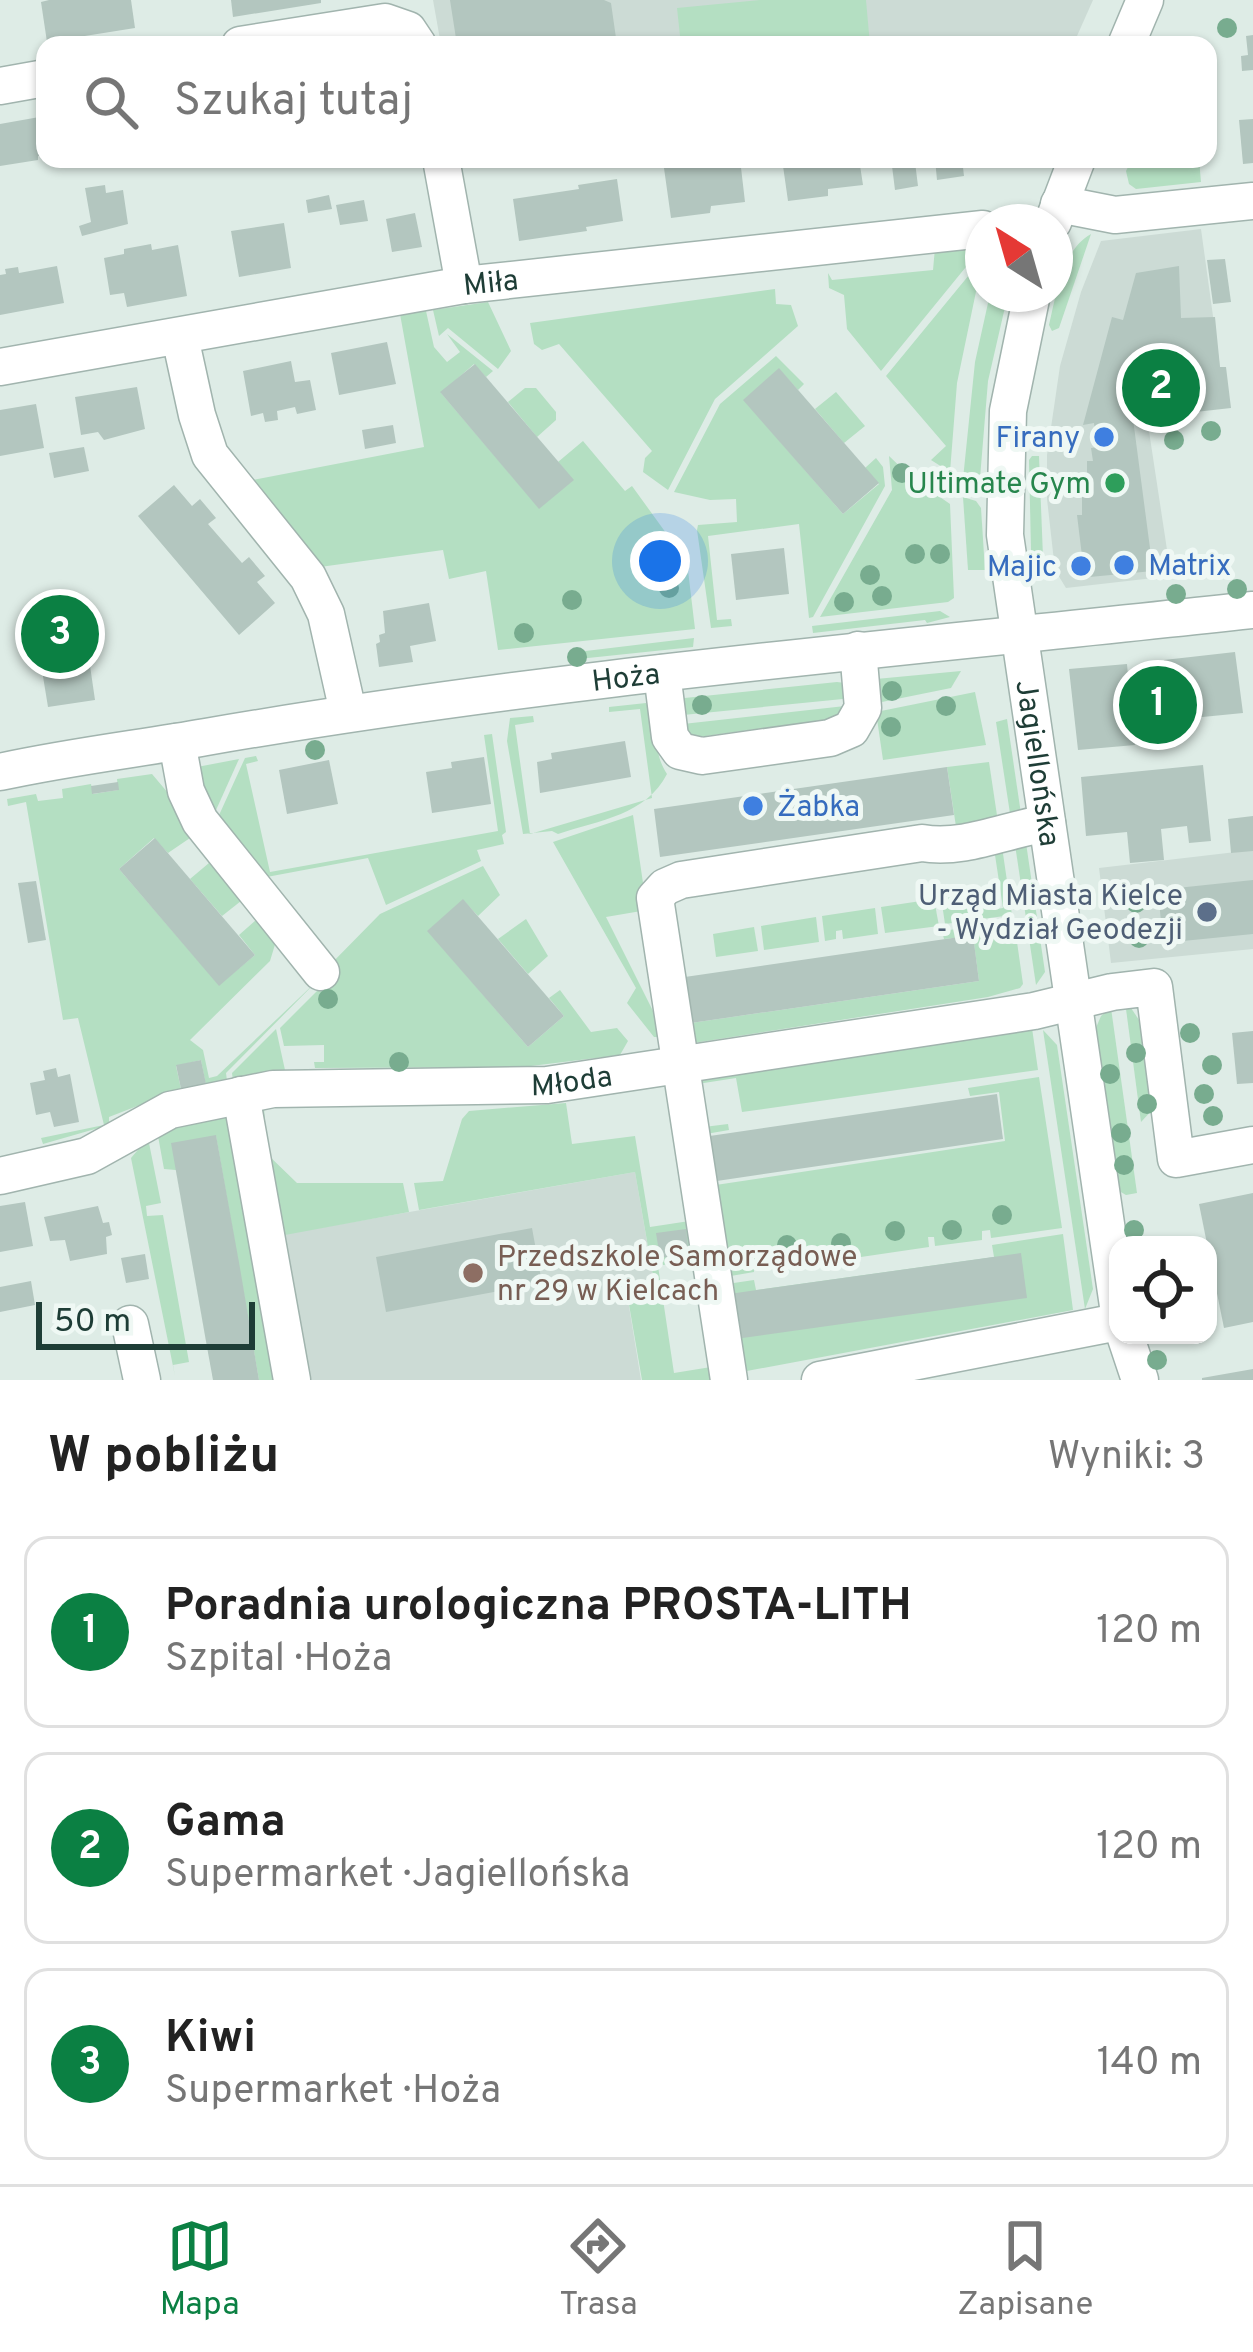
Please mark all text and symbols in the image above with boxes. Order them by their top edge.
search box [36,36,1217,168]
icon: search [78,69,144,135]
text: Szukaj tutaj [174,74,413,131]
north arrow [965,204,1073,312]
street label: Miła [461,263,520,306]
pin: 2 [1122,343,1200,433]
place label: Firany [996,421,1080,458]
marker: Firany [1091,424,1117,450]
place label: Ultimate Gym [907,467,1091,504]
marker: Ultimate Gym [1102,470,1128,496]
your location [630,531,690,591]
place label: Matrix [1148,549,1231,586]
place label: Majic [987,550,1057,587]
marker: Matrix [1111,552,1137,578]
marker: Majic [1068,553,1094,579]
pin: 3 [21,589,99,679]
street label: Hoża [590,657,662,702]
pin: 1 [1119,660,1197,750]
street label: Jagiellońska [1005,678,1066,849]
place label: Żabka [777,788,860,827]
marker: Żabka [740,793,766,819]
place label: Urząd Miasta Kielce - Wydział Geodezji [918,879,1183,950]
marker: Urząd Miasta Kielce - Wydział Geodezji [1194,899,1220,925]
street label: Młoda [531,1059,615,1106]
map controls [1109,1236,1217,1344]
button: locate [1109,1236,1217,1344]
place label: Przedszkole Samorządowe nr 29 w Kielcach [497,1240,857,1311]
marker: Przedszkole Samorządowe nr 29 w Kielcach [460,1260,486,1286]
scale bar [36,1296,255,1349]
text: 50 m [54,1302,131,1344]
text: W pobliżu [48,1426,279,1491]
text: Wyniki: 3 [1048,1434,1205,1483]
text: Poradnia urologiczna PROSTA-LITH [165,1579,912,1636]
text: 1 [82,1608,98,1657]
text: 120 m [1096,1608,1202,1657]
text: Szpital · Hoża [165,1636,392,1685]
text: Gama [165,1795,286,1852]
text: 2 [78,1824,102,1873]
text: 120 m [1096,1824,1202,1873]
text: Supermarket · Jagiellońska [165,1852,630,1901]
text: Kiwi [165,2011,256,2068]
text: 3 [78,2040,102,2089]
text: 140 m [1097,2040,1202,2089]
text: Supermarket · Hoża [165,2068,501,2117]
tab: Mapa [160,2213,240,2327]
tab: Trasa [559,2213,638,2327]
tab: Zapisane [957,2213,1093,2327]

